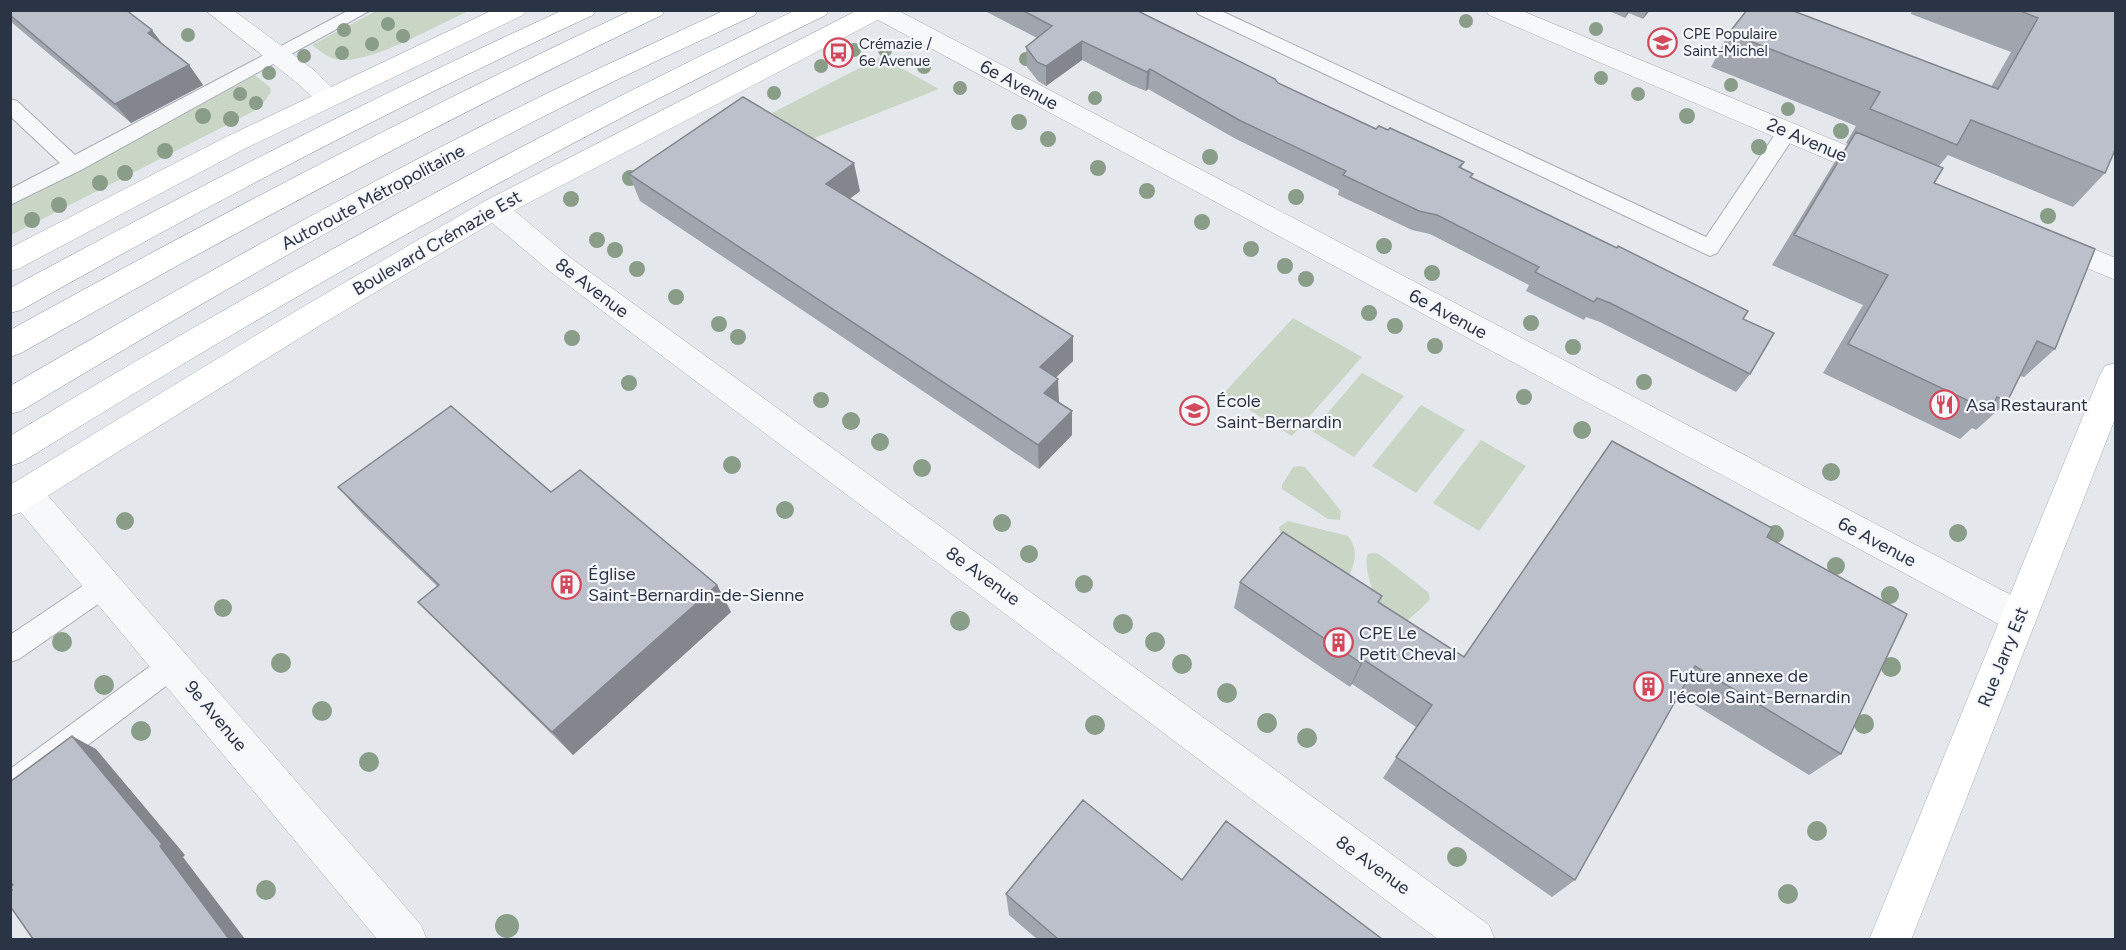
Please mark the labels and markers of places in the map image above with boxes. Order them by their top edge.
place label: CPE Populaire Saint-Michel [1683,25,1777,60]
school or university icon: CPE Populaire Saint-Michel [1646,27,1678,59]
place label: Crémazie / 6e Avenue [859,35,932,70]
bus stop icon: Crémazie / 6e Avenue [822,37,854,69]
restaurant icon: Asa Restaurant [1929,389,1961,421]
place label: École Saint-Bernardin [1216,390,1342,433]
place label: Asa Restaurant [1966,394,2088,416]
school or university icon: École Saint-Bernardin [1179,395,1211,427]
place label: Église Saint-Bernardin-de-Sienne [588,563,804,606]
building icon: Église Saint-Bernardin-de-Sienne [551,568,583,600]
place label: CPE Le Petit Cheval [1359,622,1456,665]
building icon: CPE Le Petit Cheval [1322,627,1354,659]
place label: Future annexe de l'école Saint-Bernardin [1669,665,1851,708]
building icon: Future annexe de l'école Saint-Bernardin [1632,670,1664,702]

